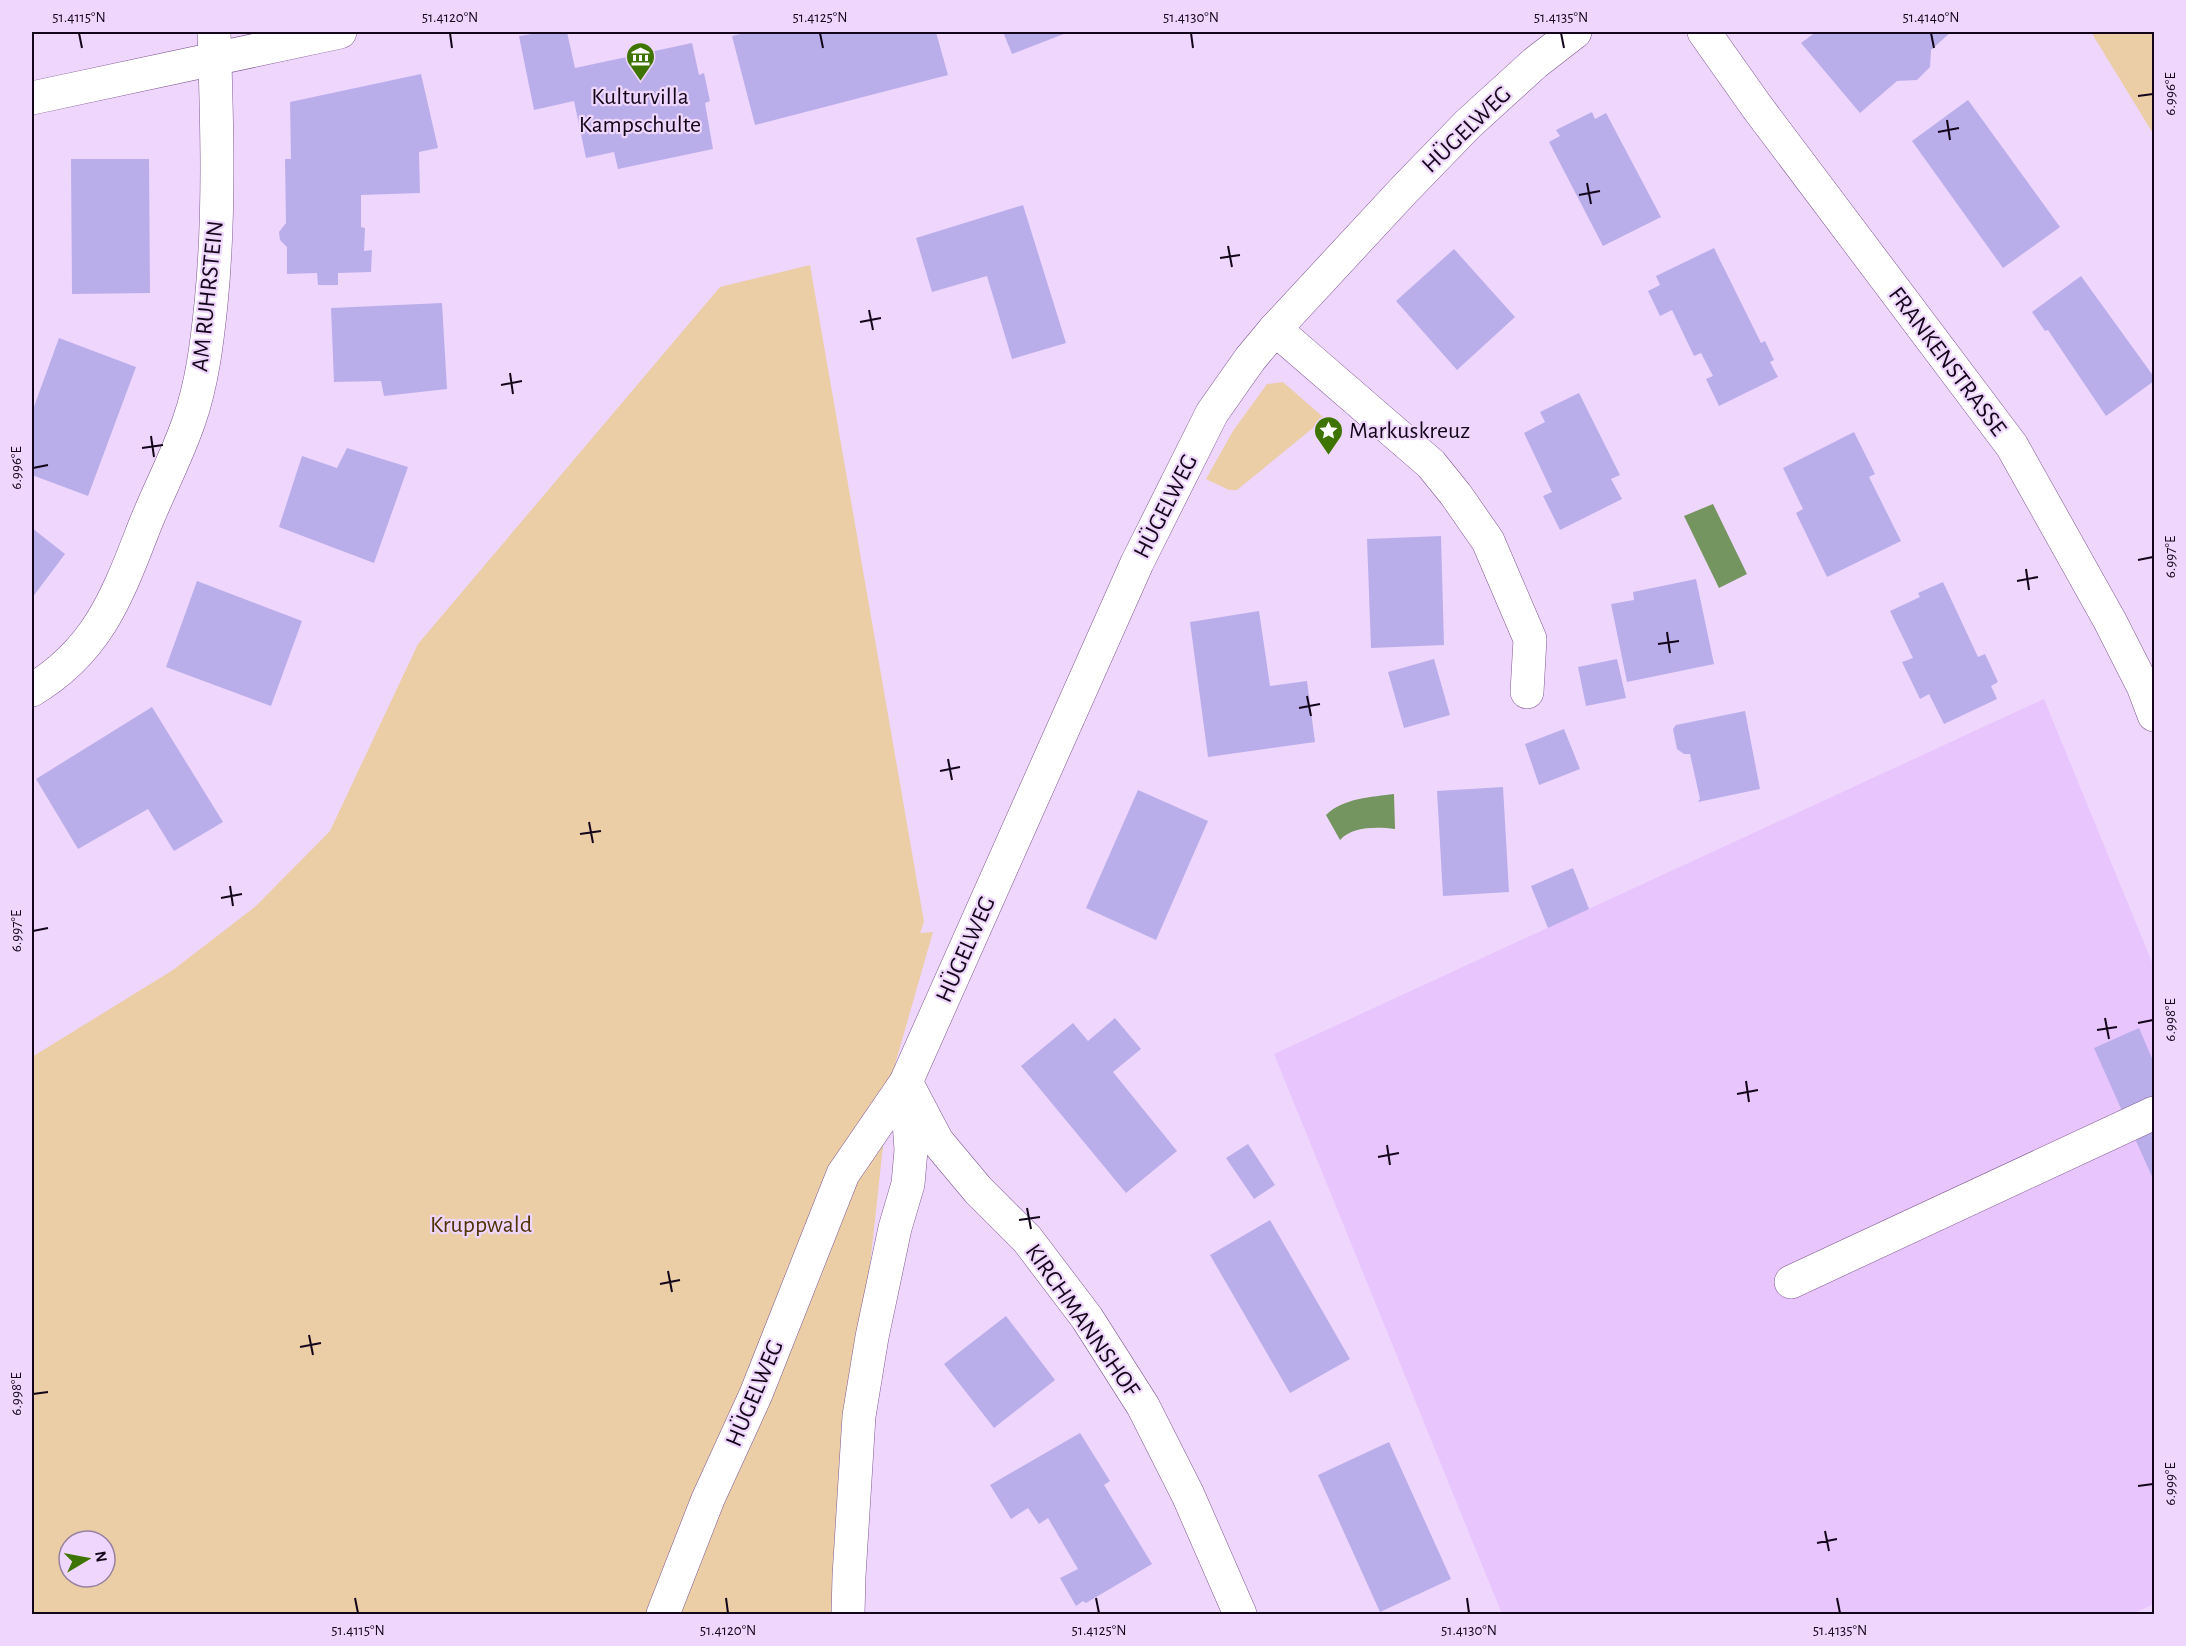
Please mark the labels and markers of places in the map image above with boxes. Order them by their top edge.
museum icon: Kulturvilla Kampschulte [624,40,656,82]
place label: Kulturvilla Kampschulte [579,85,701,137]
place icon: Markuskreuz [1312,414,1344,456]
place label: Markuskreuz [1349,419,1470,443]

